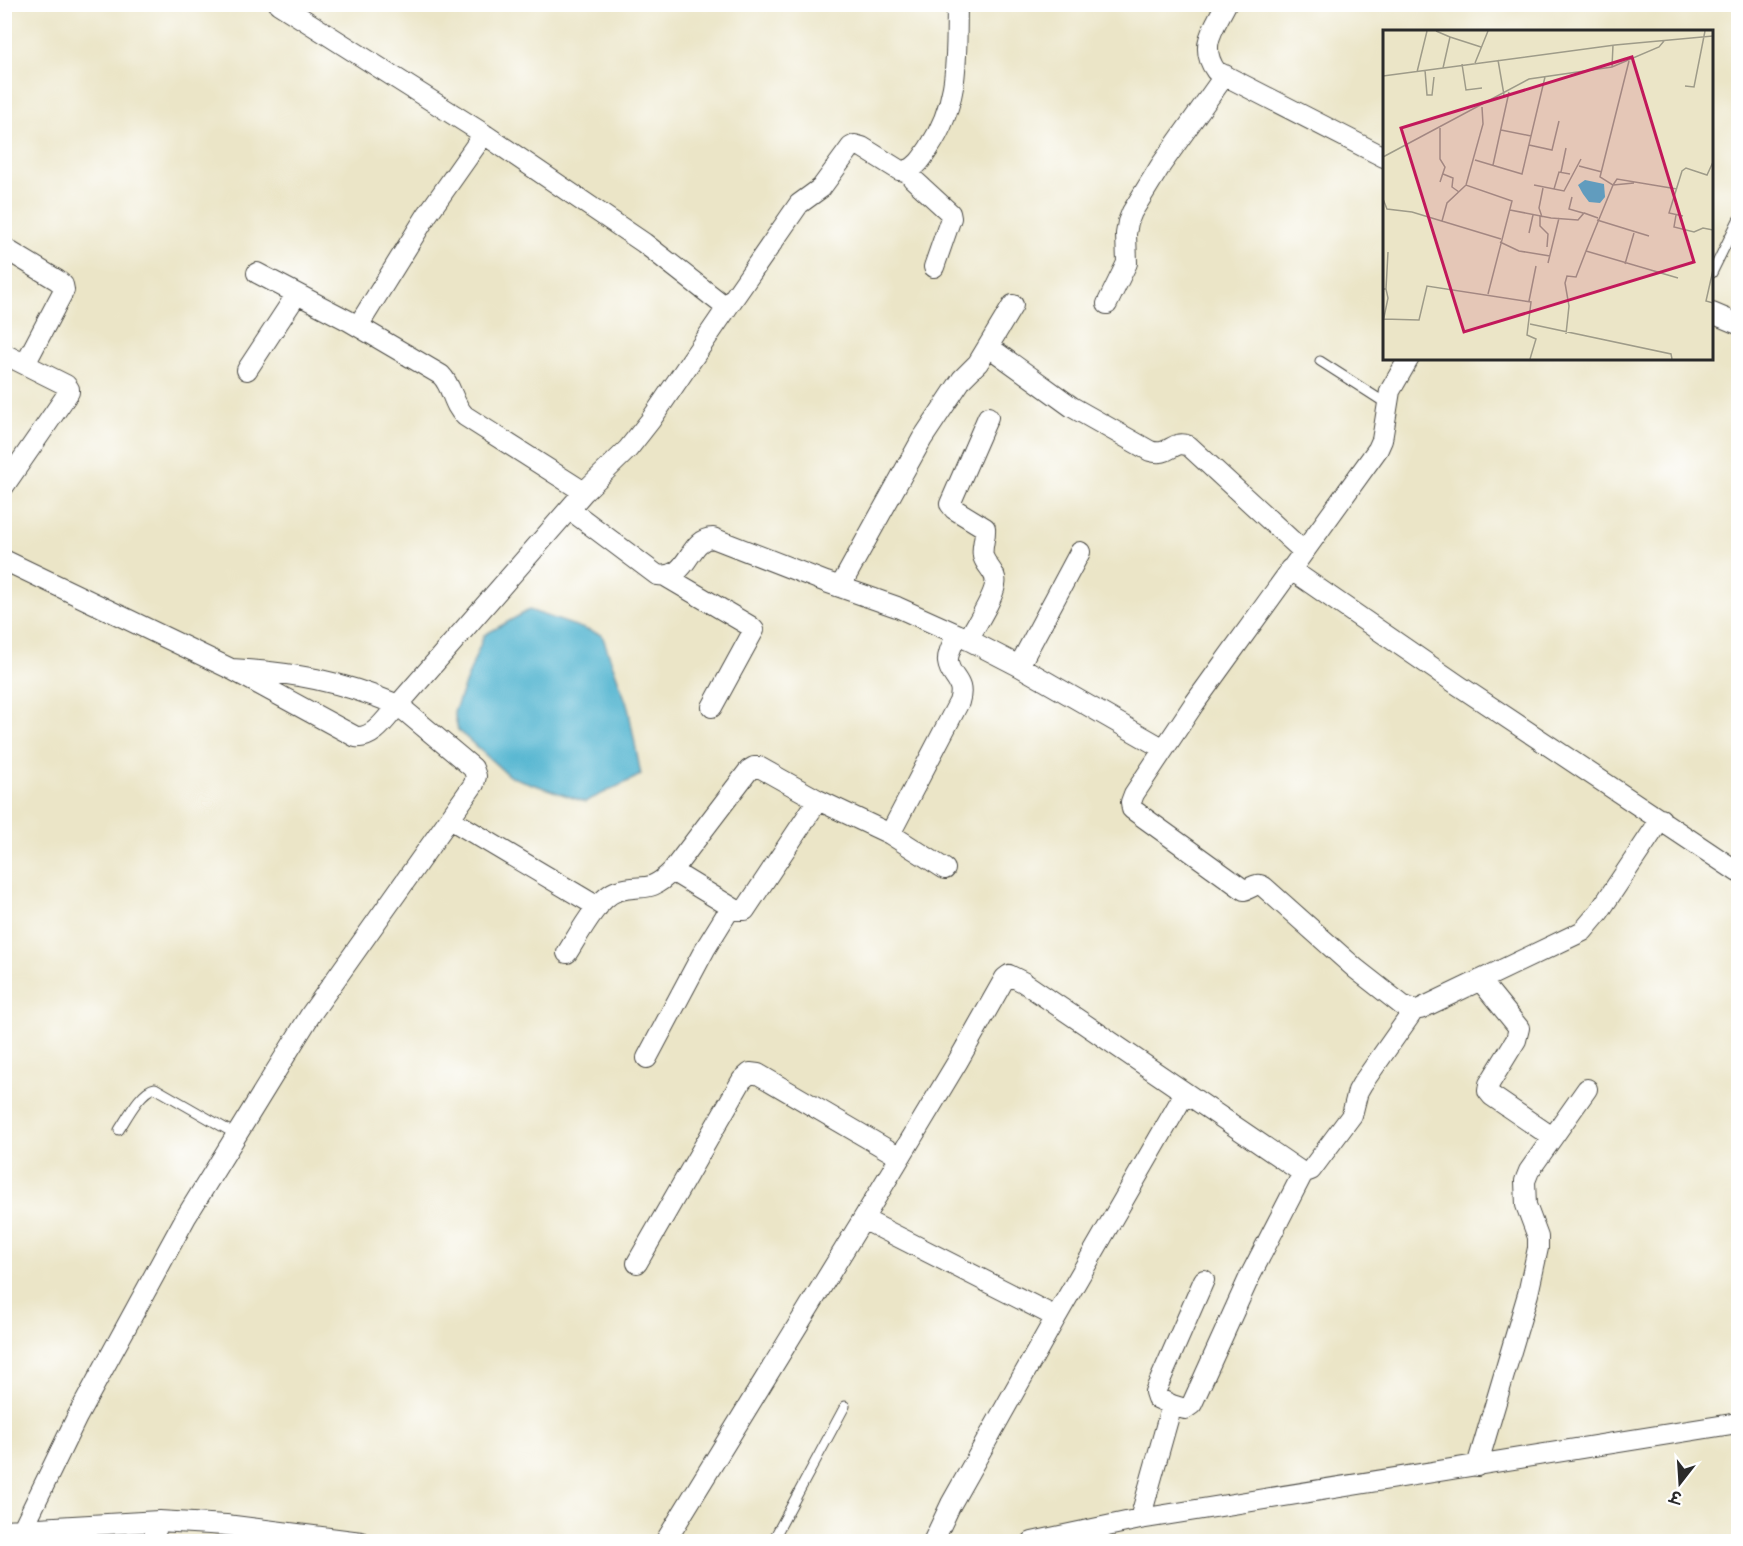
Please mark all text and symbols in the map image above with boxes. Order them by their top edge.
inset map [1383,30,1713,360]
north arrow [1650,1453,1710,1513]
text: उ [1666,1485,1686,1509]

